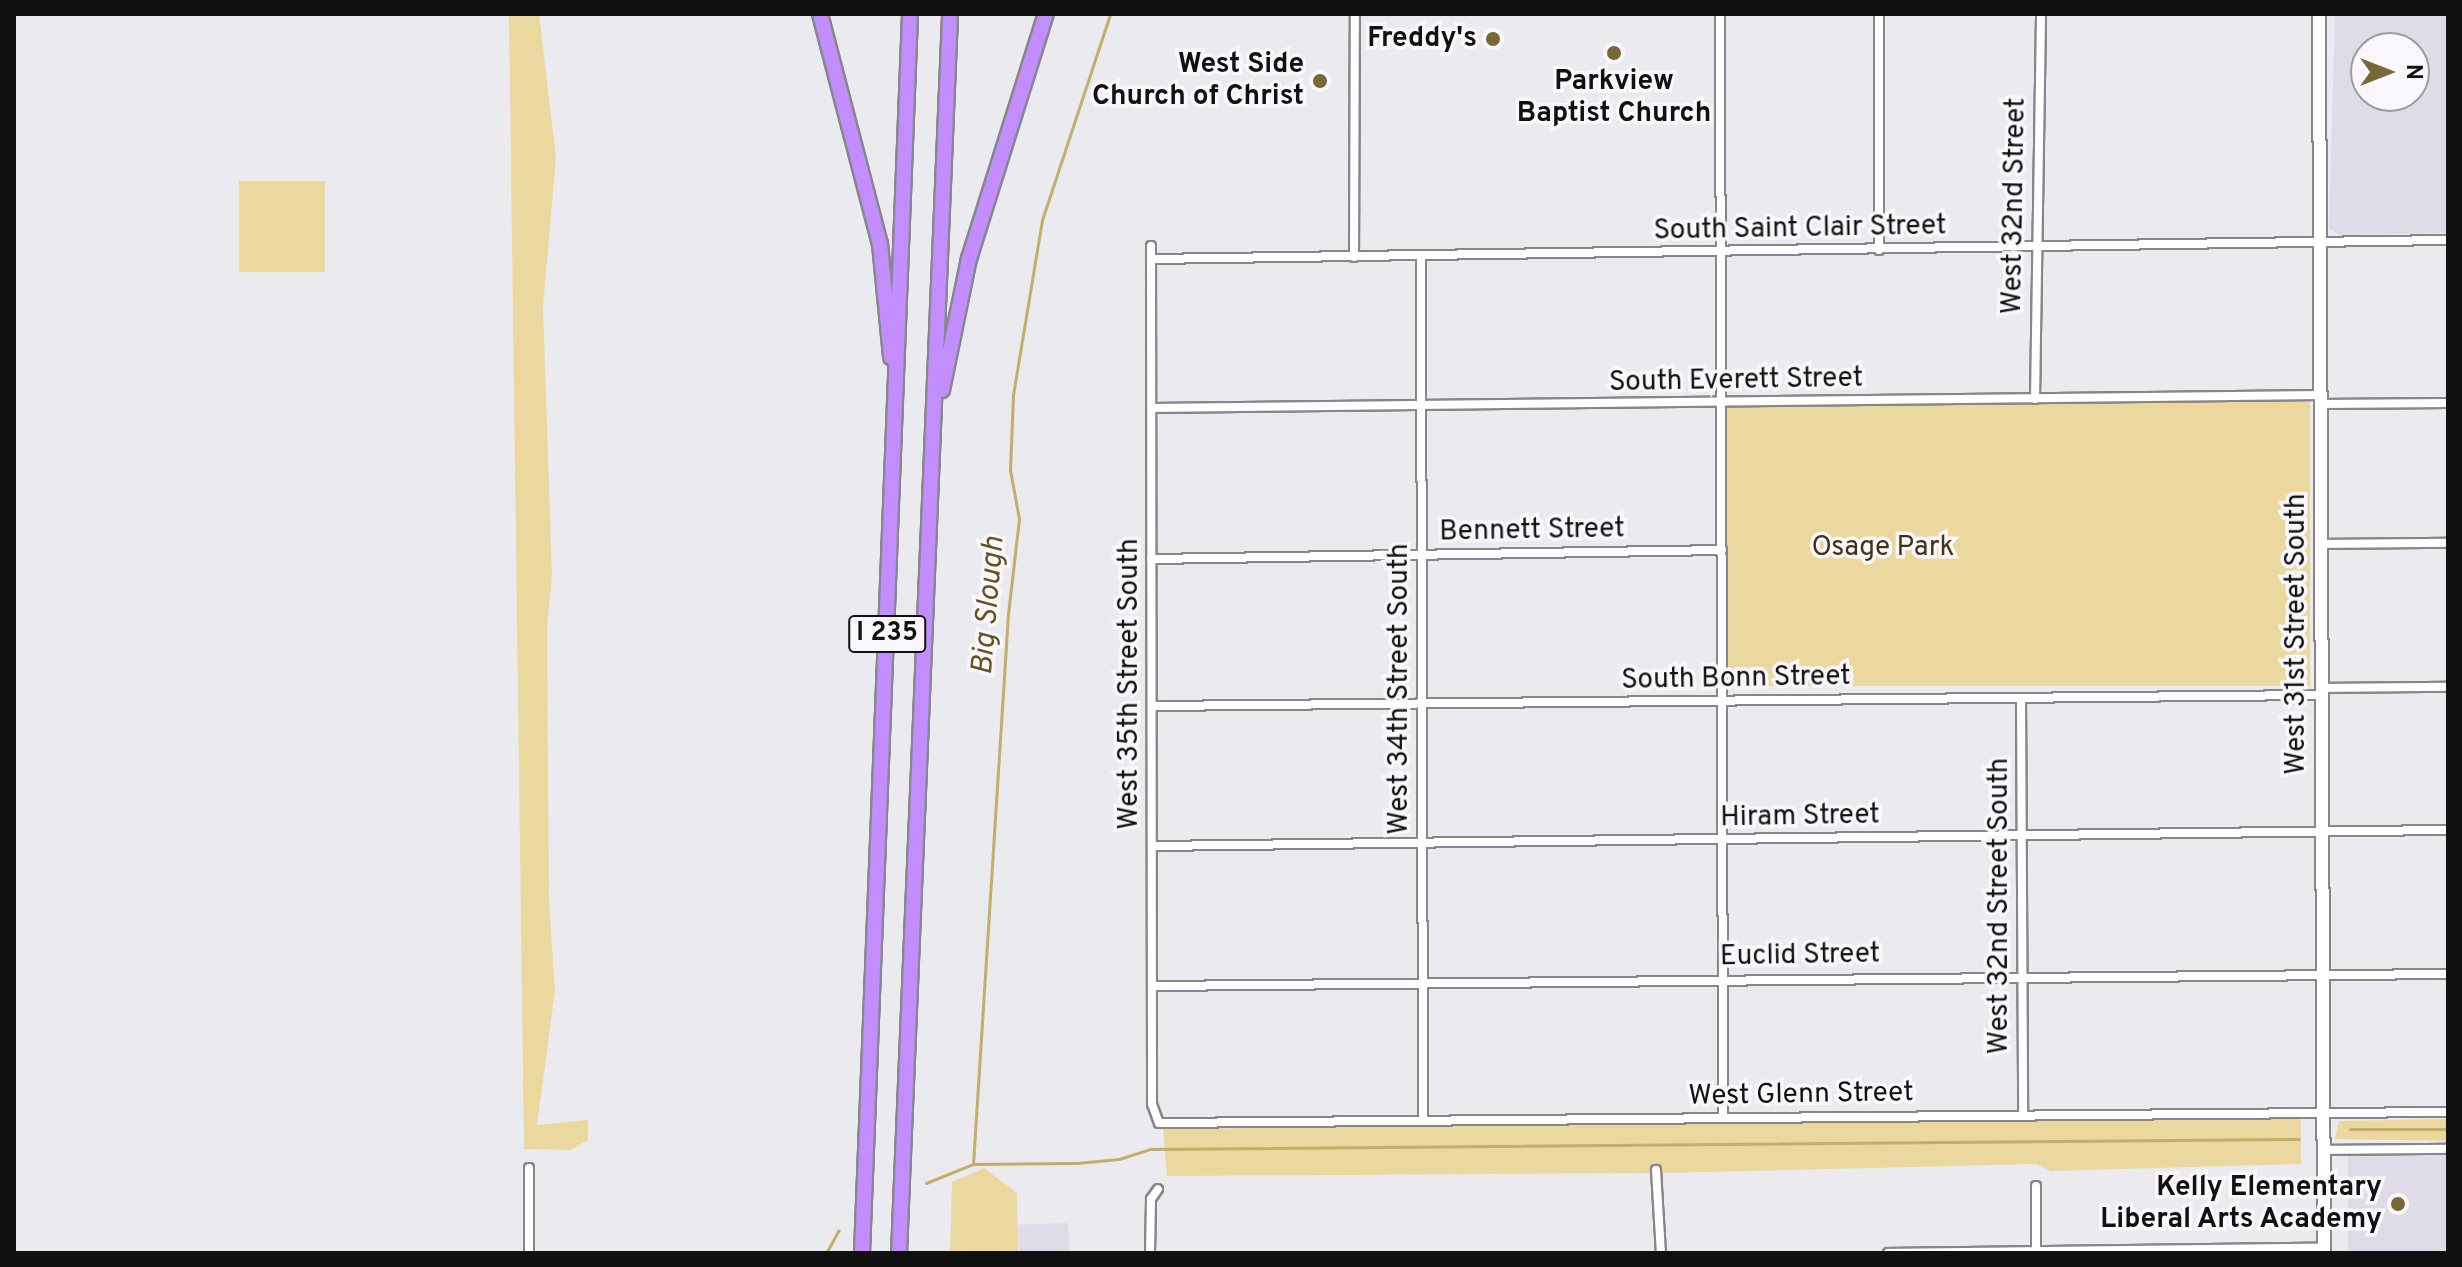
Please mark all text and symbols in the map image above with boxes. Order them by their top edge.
place label: Freddy's [1367,22,1477,56]
marker: Freddy's [1484,30,1502,48]
north arrow [2350,32,2430,112]
marker: Parkview Baptist Church [1605,44,1623,62]
place label: West Side Church of Christ [1092,48,1304,114]
text: N [2399,64,2426,80]
place label: Parkview Baptist Church [1517,65,1711,131]
marker: West Side Church of Christ [1311,72,1329,90]
street label: West 32nd Street [1996,97,2034,315]
street label: South Saint Clair Street [1653,210,1947,248]
street label: South Everett Street [1609,362,1863,400]
street label: West 31st Street South [2280,493,2314,775]
street label: Bennett Street [1439,513,1625,549]
park label: Osage Park [1812,531,1954,565]
water label: Big Slough [966,535,1014,677]
street label: West 35th Street South [1113,538,1147,830]
street label: West 34th Street South [1383,543,1417,835]
road number: I 235 [847,612,927,656]
street label: South Bonn Street [1621,660,1851,698]
street label: West 32nd Street South [1983,758,2017,1054]
street label: Hiram Street [1720,799,1880,835]
street label: Euclid Street [1720,938,1880,974]
street label: West Glenn Street [1688,1076,1914,1114]
place label: Kelly Elementary Liberal Arts Academy [2098,1171,2382,1237]
marker: Kelly Elementary Liberal Arts Academy [2389,1195,2407,1213]

